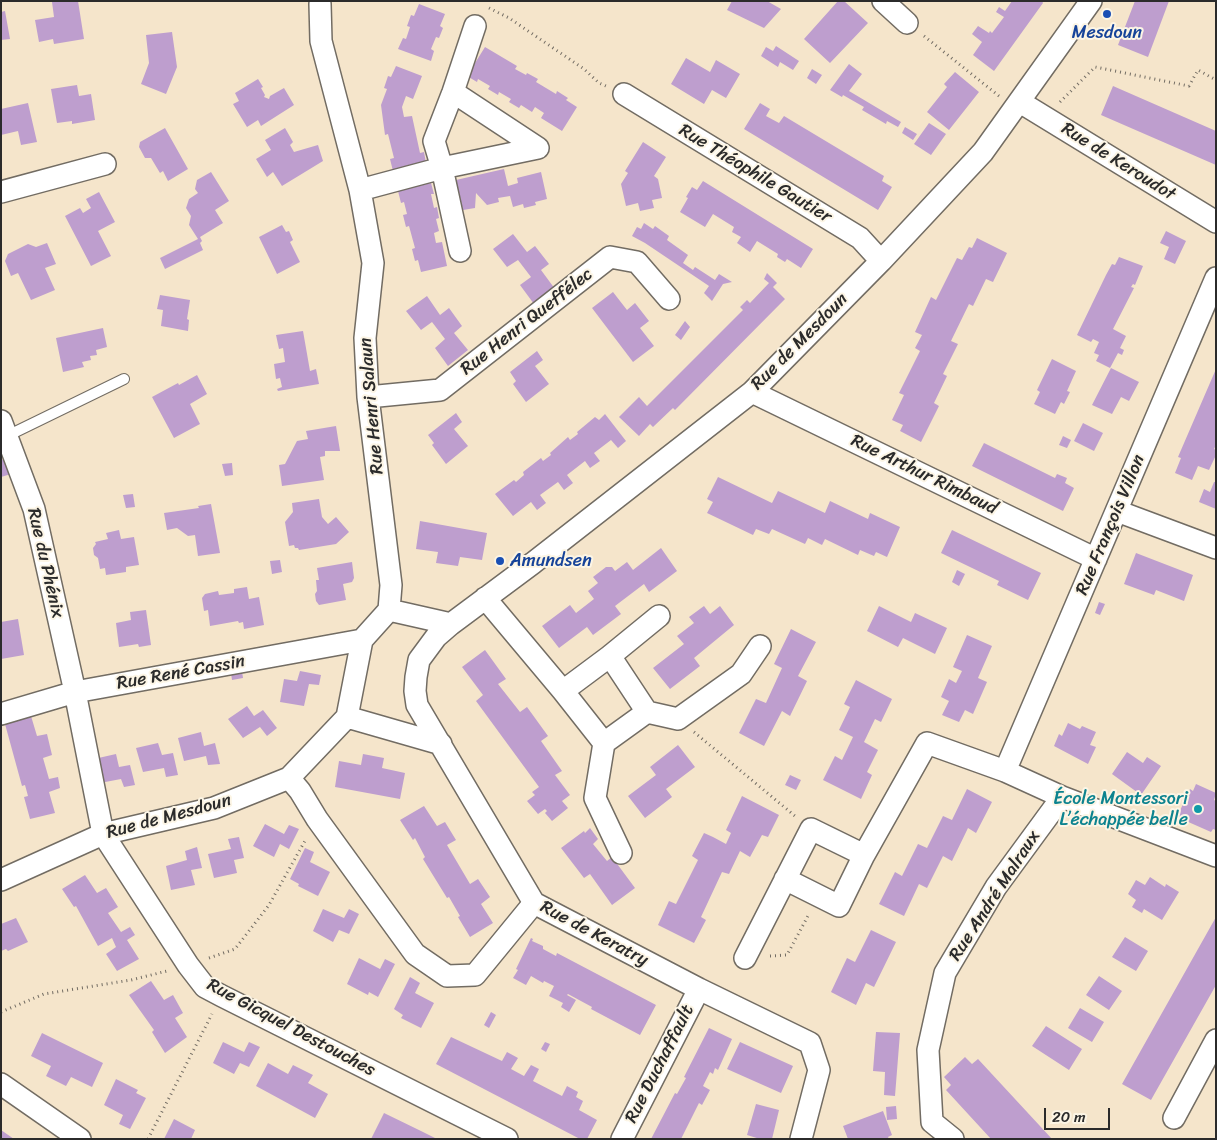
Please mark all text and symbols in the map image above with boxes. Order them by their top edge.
marker: Mesdoun [1101,8,1113,20]
place label: Mesdoun [1072,22,1142,44]
street label: Rue de Keroudot [1057,118,1179,206]
street label: Rue Théophile Gautier [675,120,835,228]
street label: Rue Henri Queffélec [457,264,597,380]
street label: Rue de Mesdoun [747,289,853,395]
street label: Rue Henri Salaun [355,337,389,475]
street label: Rue Arthur Rimbaud [847,430,1001,520]
street label: Rue François Villon [1072,452,1150,598]
street label: Rue du Phénix [22,506,68,620]
place label: Amundsen [510,550,592,572]
marker: Amundsen [494,555,506,567]
street label: Rue René Cassin [115,651,247,695]
place label: École Montessori L’échappée belle [1053,788,1188,831]
street label: Rue de Mesdoun [104,790,234,844]
marker: École Montessori L’échappée belle [1192,803,1204,815]
street label: Rue André Malraux [945,827,1045,965]
street label: Rue de Keratry [536,897,652,971]
street label: Rue Gicquel Destouches [203,974,379,1082]
street label: Rue Duchaffault [621,1001,699,1127]
scale bar [1047,1098,1113,1130]
text: 20 m [1052,1104,1086,1130]

